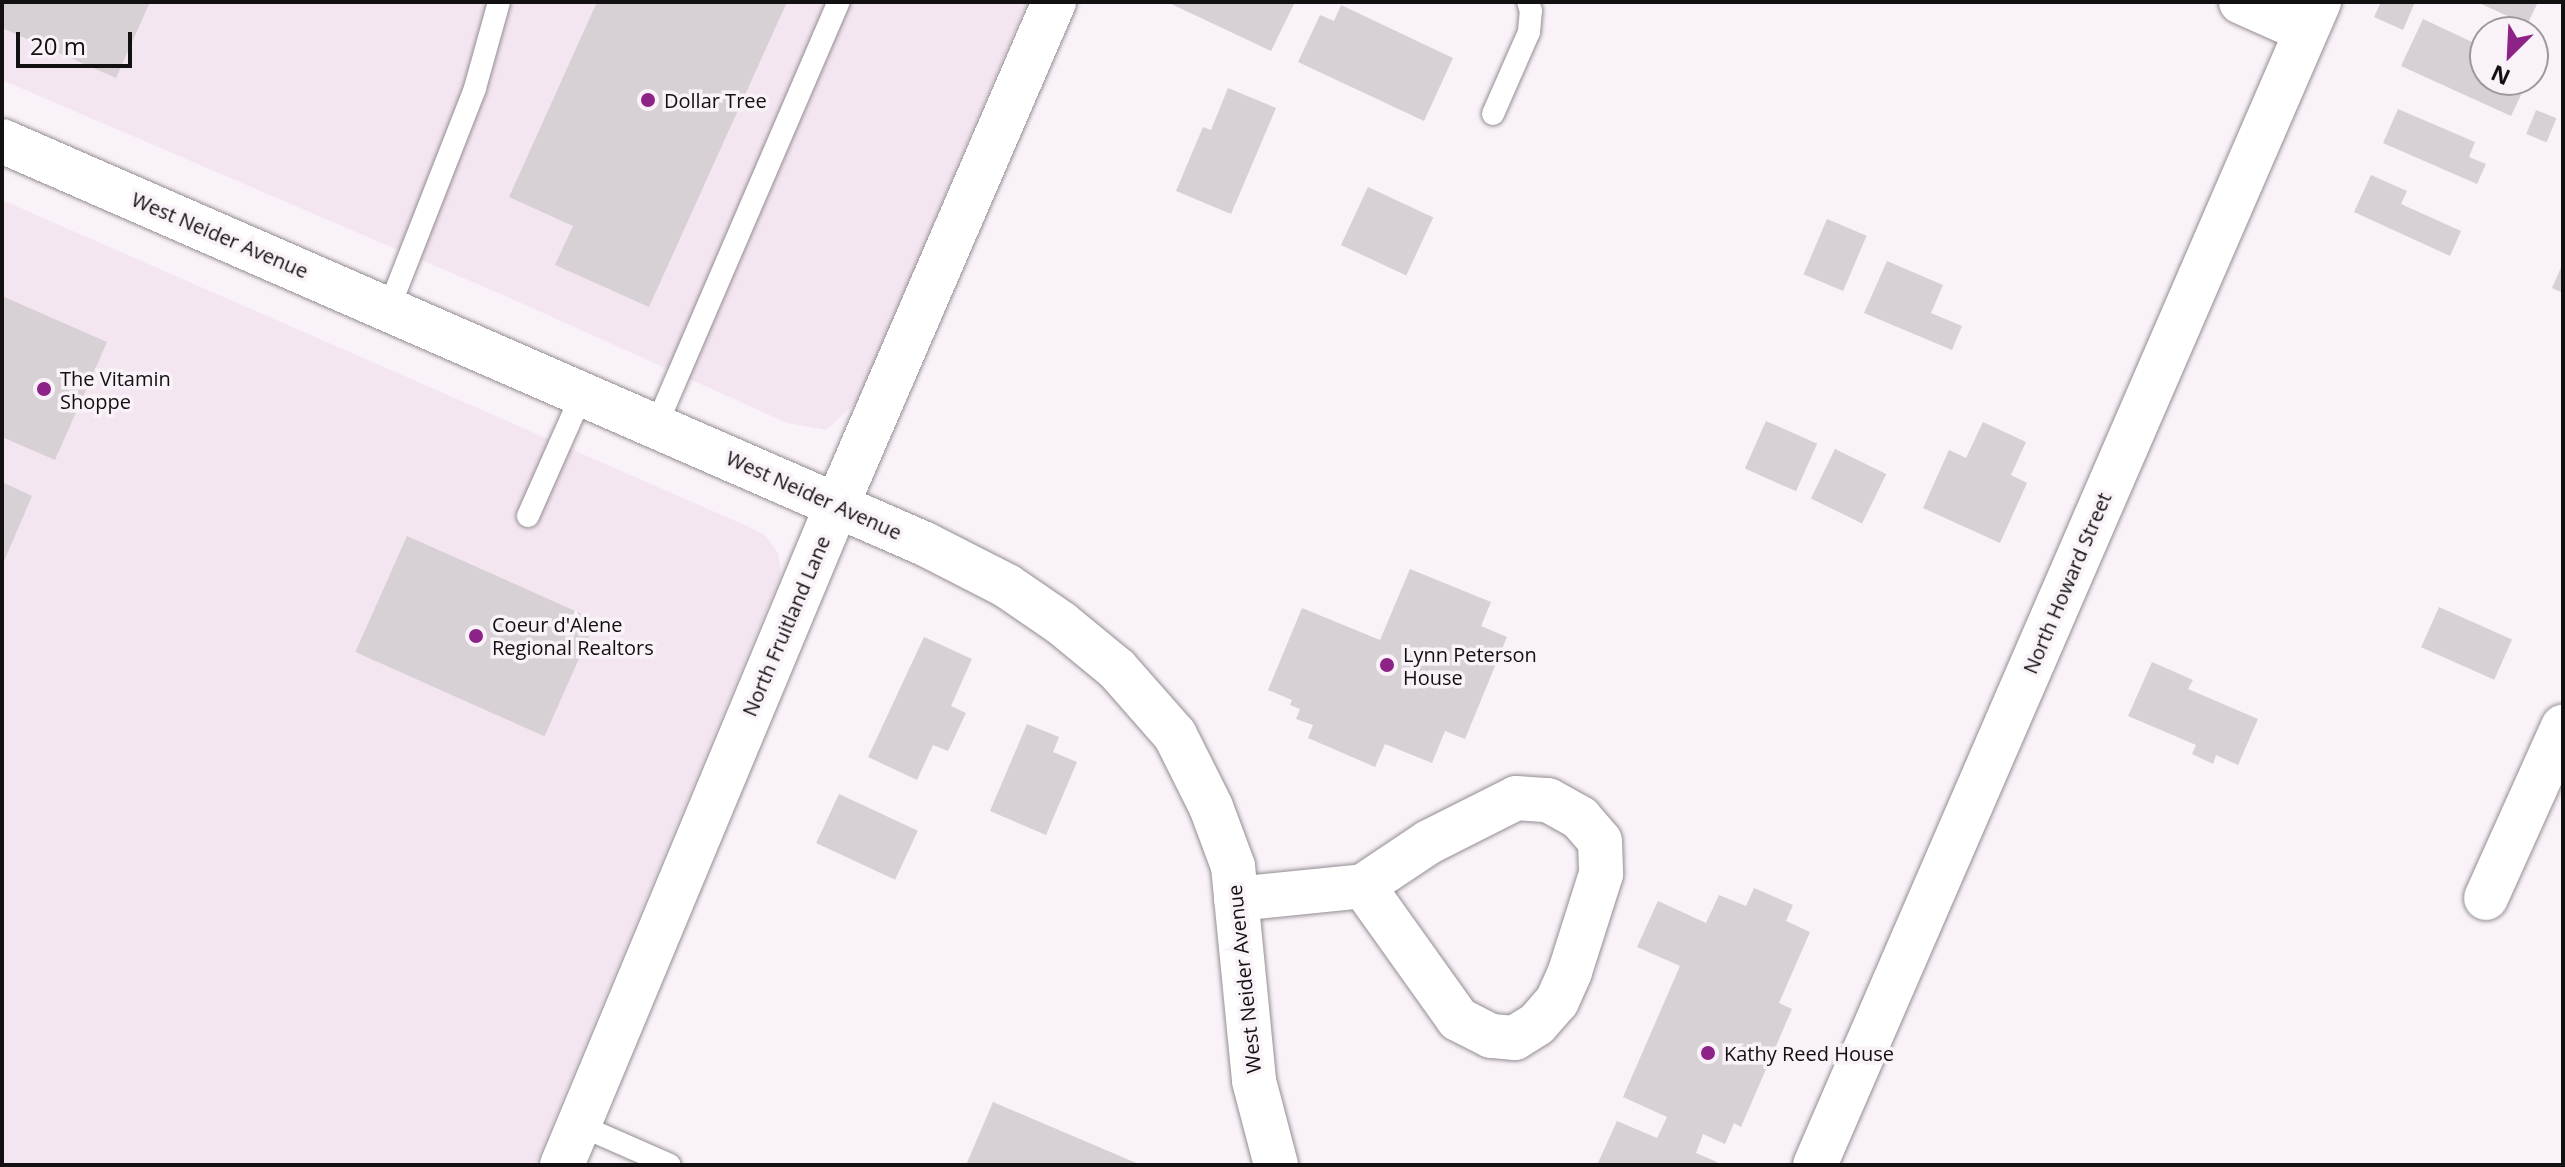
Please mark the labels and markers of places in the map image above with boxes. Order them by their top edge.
place label: Dollar Tree [664,88,767,112]
marker: Dollar Tree [639,91,657,109]
place label: The Vitamin Shoppe [60,366,171,413]
marker: The Vitamin Shoppe [35,380,53,398]
place label: Coeur d'Alene Regional Realtors [492,612,654,659]
marker: Coeur d'Alene Regional Realtors [467,627,485,645]
place label: Lynn Peterson House [1403,642,1537,689]
marker: Lynn Peterson House [1378,656,1396,674]
place label: Kathy Reed House [1724,1041,1894,1065]
marker: Kathy Reed House [1699,1044,1717,1062]

